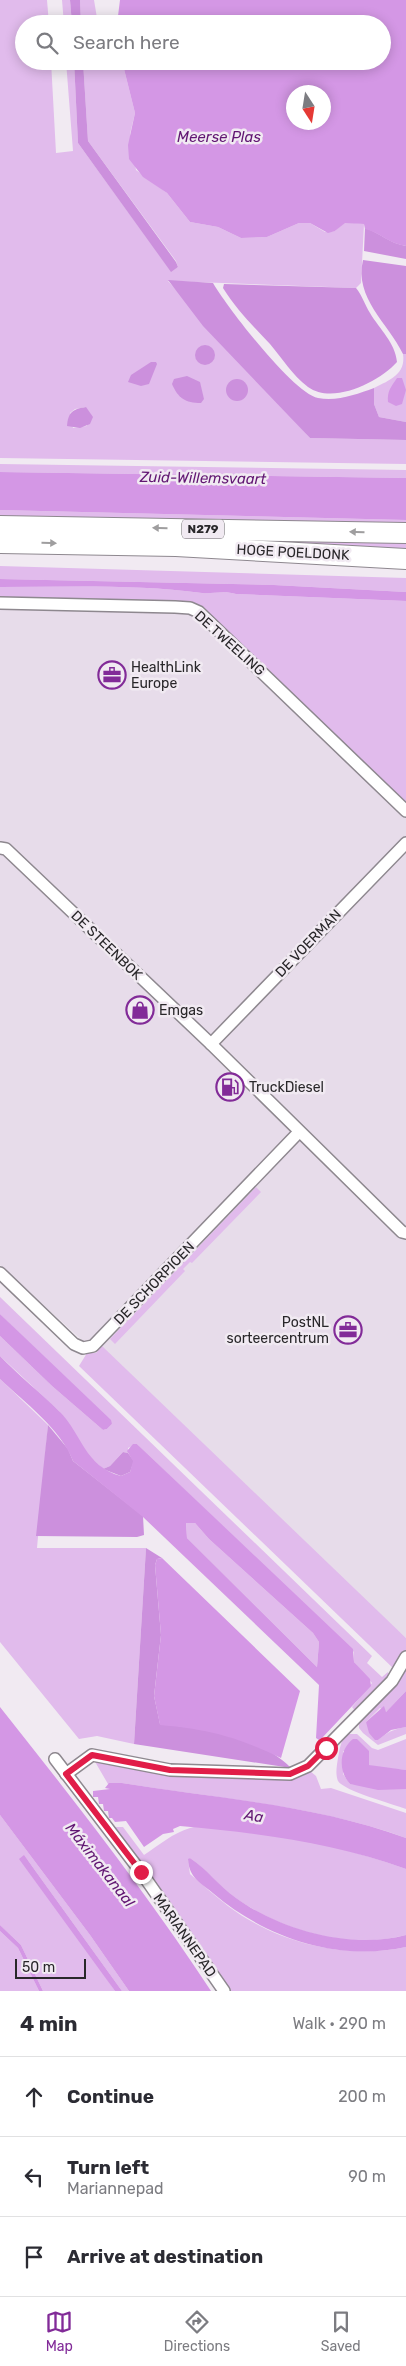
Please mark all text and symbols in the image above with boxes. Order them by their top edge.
search box [15,15,391,70]
icon: search [33,29,61,57]
text: Search here [73,31,180,54]
north arrow [286,85,331,130]
water label: Meerse Plas [177,128,261,146]
water label: Zuid-Willemsvaart [139,468,267,488]
road number: N279 [182,520,224,538]
one-way arrow [152,524,168,532]
one-way arrow [349,528,365,536]
one-way arrow [41,539,57,547]
street label: HOGE POELDONK [236,541,350,564]
street label: DE TWEELING [191,607,268,679]
place label: HealthLink Europe [131,659,202,692]
office icon: HealthLink Europe [97,660,127,690]
street label: DE VOERMAN [272,906,345,981]
street label: DE STEENBOK [68,907,146,984]
shop icon: Emgas [125,995,155,1025]
place label: Emgas [159,1002,203,1019]
fuel station icon: TruckDiesel [215,1072,245,1102]
place label: TruckDiesel [249,1079,324,1096]
street label: DE SCHORPIOEN [110,1238,198,1328]
place label: PostNL sorteercentrum [227,1314,329,1347]
office icon: PostNL sorteercentrum [333,1315,363,1345]
route start [315,1737,338,1760]
water label: Aa [242,1805,265,1827]
water label: Máximakanaal [62,1819,139,1911]
route end [130,1861,153,1884]
street label: MARIANNEPAD [149,1890,220,1980]
scale bar [15,1956,86,1979]
text: 50 m [22,1959,55,1976]
text: 4 min [20,2011,78,2036]
text: Walk · 290 m [292,2014,386,2033]
icon: ahead [20,2083,48,2111]
text: Continue [67,2085,154,2108]
text: 200 m [338,2087,386,2106]
text: Turn left [67,2156,149,2179]
icon: left [20,2163,48,2191]
text: 90 m [348,2167,386,2186]
text: Mariannepad [67,2179,164,2198]
icon: arrive [20,2243,48,2271]
text: Arrive at destination [67,2245,263,2268]
tab: Map [45,2308,73,2355]
tab: Directions [164,2308,230,2355]
tab: Saved [321,2308,361,2355]

